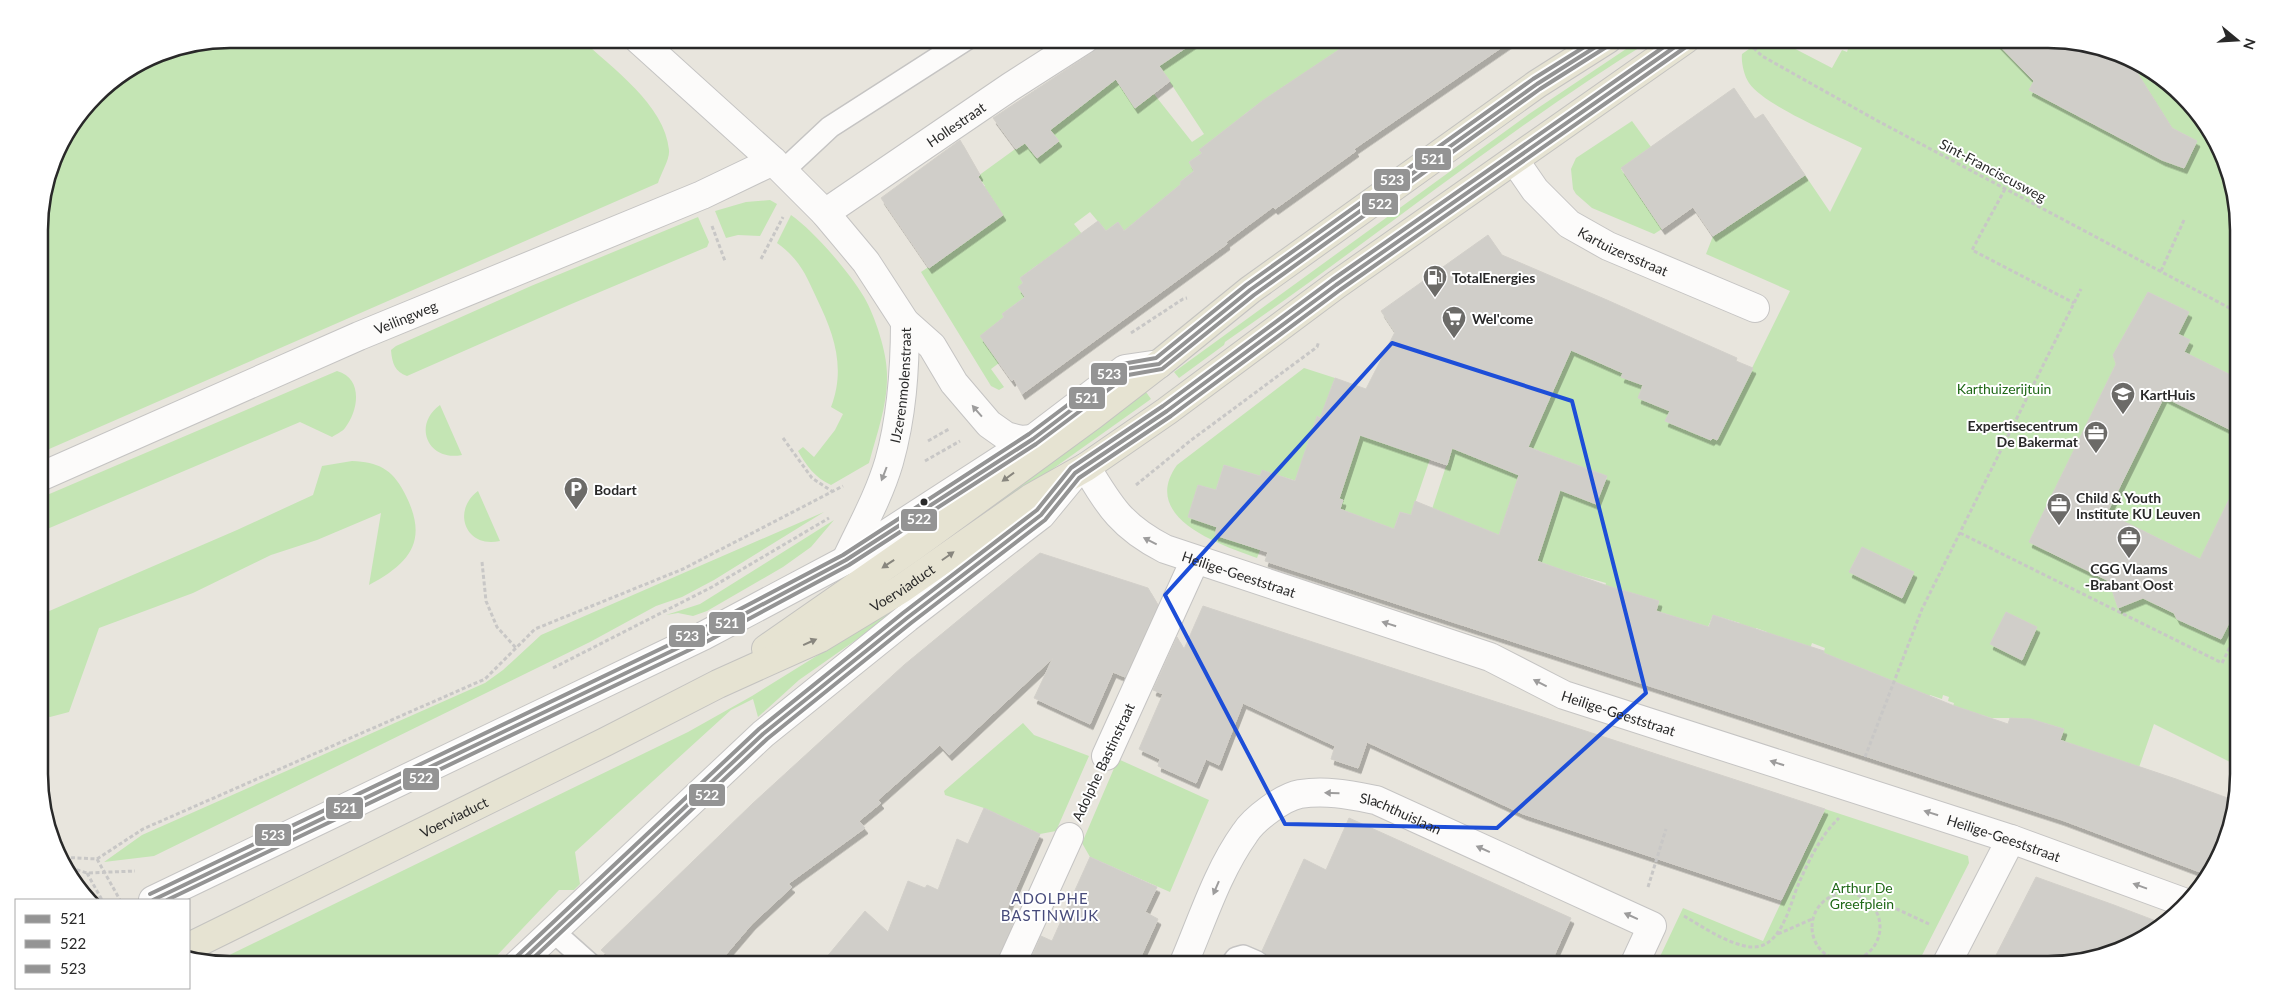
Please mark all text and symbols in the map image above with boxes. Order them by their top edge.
north arrow [2212,15,2262,65]
text: N [2240,36,2260,52]
street label: Hollestraat [923,98,988,150]
street label: Sint-Franciscusweg [1937,135,2049,205]
line badge: 521 [1414,147,1452,171]
text: 521 [1421,150,1445,167]
line badge: 523 [1373,168,1411,192]
text: 523 [1380,171,1404,188]
line badge: 522 [1361,192,1399,216]
text: 522 [1368,195,1392,212]
street label: Kartuizersstraat [1575,223,1671,279]
fuel station icon: TotalEnergies [1422,264,1448,298]
place label: TotalEnergies [1452,269,1535,286]
street label: Veilingweg [371,296,439,337]
supermarket icon: Wel'come [1441,305,1467,339]
place label: Wel'come [1472,310,1534,327]
street label: IJzerenmolenstraat [886,327,913,445]
line badge: 523 [1090,362,1128,386]
text: 523 [1097,365,1121,382]
park label: Karthuizerijtuin [1957,380,2051,397]
school or university icon: KartHuis [2110,381,2136,415]
line badge: 521 [1068,386,1106,410]
place label: KartHuis [2140,386,2195,403]
text: 521 [1075,389,1099,406]
one-way arrow [972,405,983,418]
place label: Expertisecentrum De Bakermat [1967,417,2079,450]
office icon: Expertisecentrum De Bakermat [2083,420,2109,454]
one-way arrow [880,467,888,481]
one-way arrow [1001,472,1015,482]
parking icon: Bodart [563,476,589,510]
place label: Bodart [594,481,637,498]
place label: Child & Youth Institute KU Leuven [2076,489,2201,522]
office icon: Child & Youth Institute KU Leuven [2046,492,2072,526]
unlabelled marker [919,497,929,507]
line badge: 522 [900,508,938,532]
text: 522 [907,510,931,527]
office icon: CGG Vlaams -Brabant Oost [2116,525,2142,559]
one-way arrow [1143,537,1157,545]
street label: Heilige-Geeststraat [1180,547,1298,600]
one-way arrow [941,551,955,561]
one-way arrow [881,559,895,569]
street label: Voerviaduct [866,560,937,615]
place label: CGG Vlaams -Brabant Oost [2085,560,2174,593]
line badge: 521 [708,611,746,635]
text: 521 [715,614,739,631]
one-way arrow [1382,619,1397,627]
line badge: 523 [668,624,706,648]
text: 523 [675,627,699,644]
one-way arrow [803,637,817,645]
one-way arrow [1533,678,1548,687]
street label: Heilige-Geeststraat [1559,686,1678,739]
street label: Adolphe Bastinstraat [1068,700,1138,824]
one-way arrow [1769,759,1784,766]
line badge: 522 [402,767,440,791]
text: 522 [409,769,433,786]
line badge: 522 [688,783,726,807]
text: 522 [695,786,719,803]
one-way arrow [1324,789,1340,797]
street label: Slachthuislaan [1359,789,1444,837]
street label: Voerviaduct [417,793,490,841]
line badge: 521 [325,796,364,820]
text: 521 [333,799,357,816]
one-way arrow [1924,809,1939,816]
street label: Heilige-Geeststraat [1945,810,2063,865]
line badge: 523 [254,823,292,847]
text: 523 [261,826,285,843]
one-way arrow [1476,844,1490,852]
park label: Arthur De Greefplein [1830,879,1894,912]
one-way arrow [1212,881,1220,895]
one-way arrow [2132,882,2147,890]
district label: ADOLPHE BASTINWIJK [1001,889,1099,924]
legend [15,899,190,989]
text: 521 [60,909,86,927]
one-way arrow [1624,912,1638,920]
text: 522 [60,934,86,952]
text: 523 [60,959,86,977]

